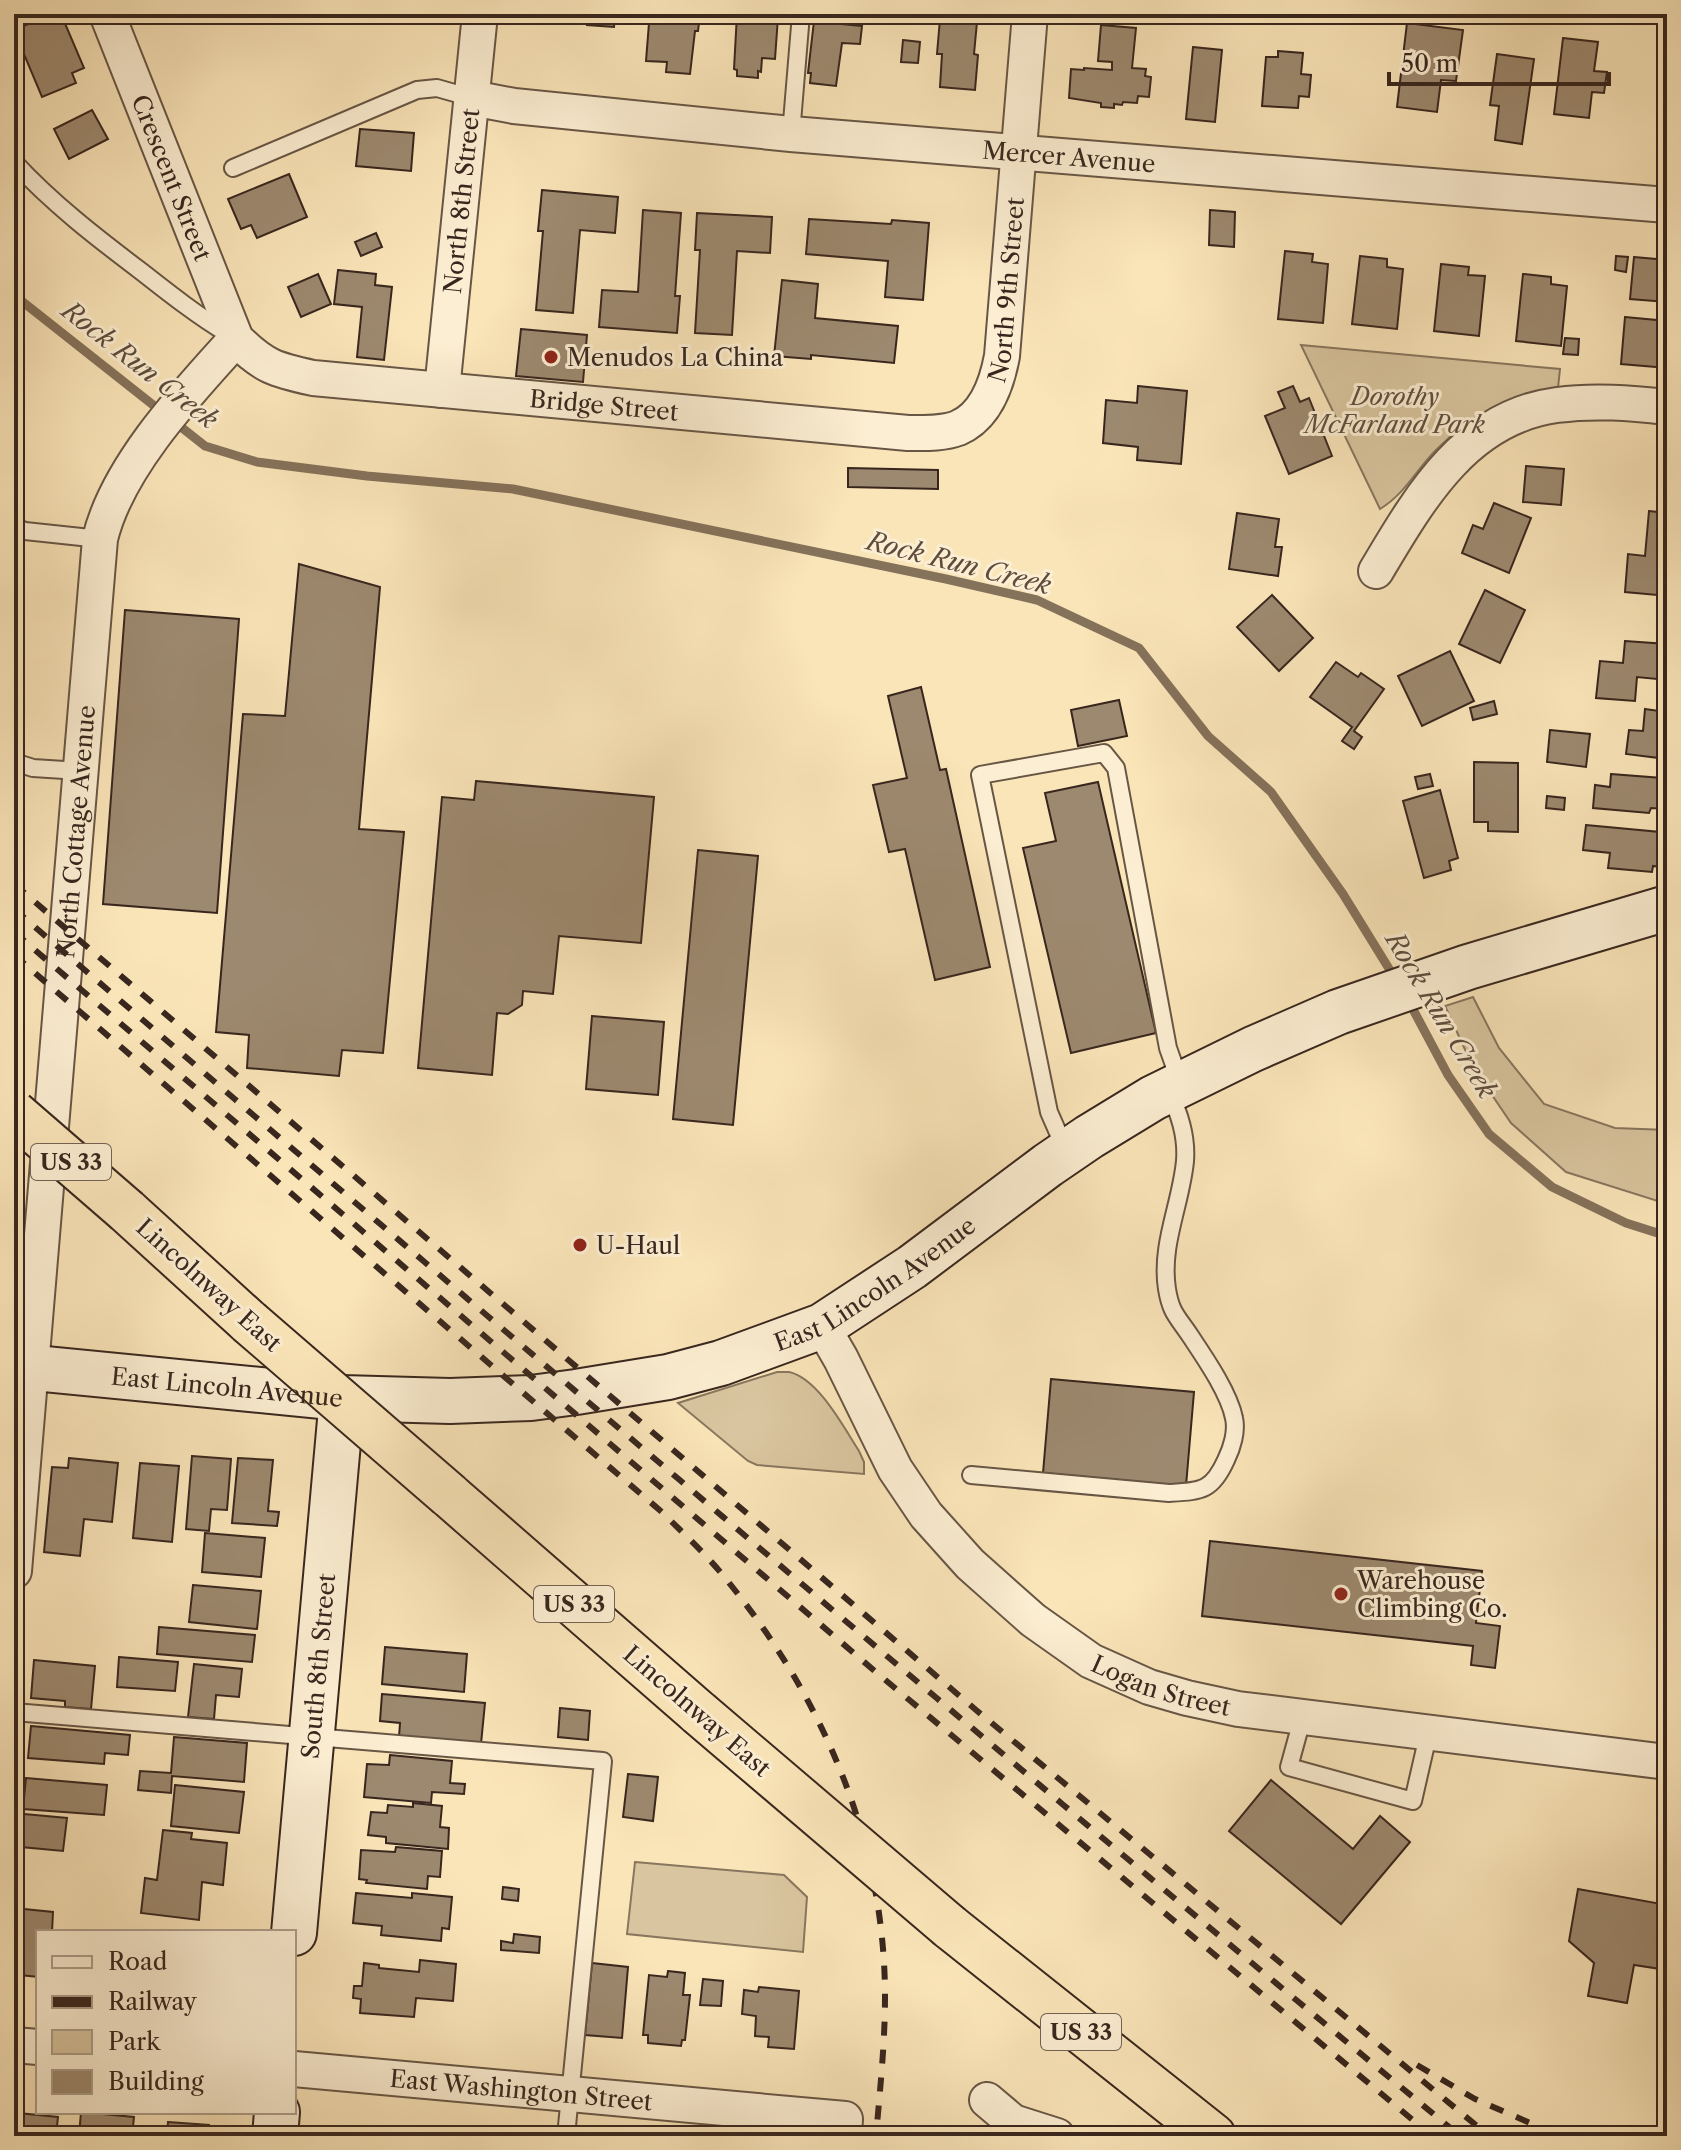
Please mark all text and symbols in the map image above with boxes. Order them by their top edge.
scale bar [1389,36,1609,86]
text: 50 m [1401,49,1458,78]
street label: Crescent Street [126,90,218,265]
street label: North 8th Street [437,106,485,295]
street label: Mercer Avenue [981,135,1157,178]
street label: North 9th Street [982,196,1029,386]
water label: Rock Run Creek [54,293,225,436]
place label: Menudos La China [567,343,783,372]
marker: Menudos La China [542,348,560,366]
park label: Dorothy McFarland Park [1302,382,1486,439]
street label: Bridge Street [528,384,680,426]
water label: Rock Run Creek [862,524,1055,601]
street label: North Cottage Avenue [51,704,101,959]
water label: Rock Run Creek [1378,924,1504,1105]
road number: US 33 [31,1144,111,1180]
street label: East Lincoln Avenue [770,1210,981,1357]
street label: Lincolnway East [131,1212,288,1358]
place label: U-Haul [596,1231,680,1260]
marker: U-Haul [571,1236,589,1254]
street label: East Lincoln Avenue [110,1361,344,1413]
place label: Warehouse Climbing Co. [1356,1566,1508,1623]
street label: South 8th Street [295,1572,341,1760]
marker: Warehouse Climbing Co. [1332,1585,1350,1603]
road number: US 33 [534,1586,614,1622]
street label: Lincolnway East [618,1639,777,1783]
street label: Logan Street [1087,1649,1234,1722]
legend [36,1930,296,2114]
text: Road [108,1947,168,1976]
text: Railway [108,1987,198,2016]
road number: US 33 [1041,2014,1121,2050]
text: Park [108,2027,161,2056]
street label: East Washington Street [389,2063,654,2116]
text: Building [108,2067,204,2096]

